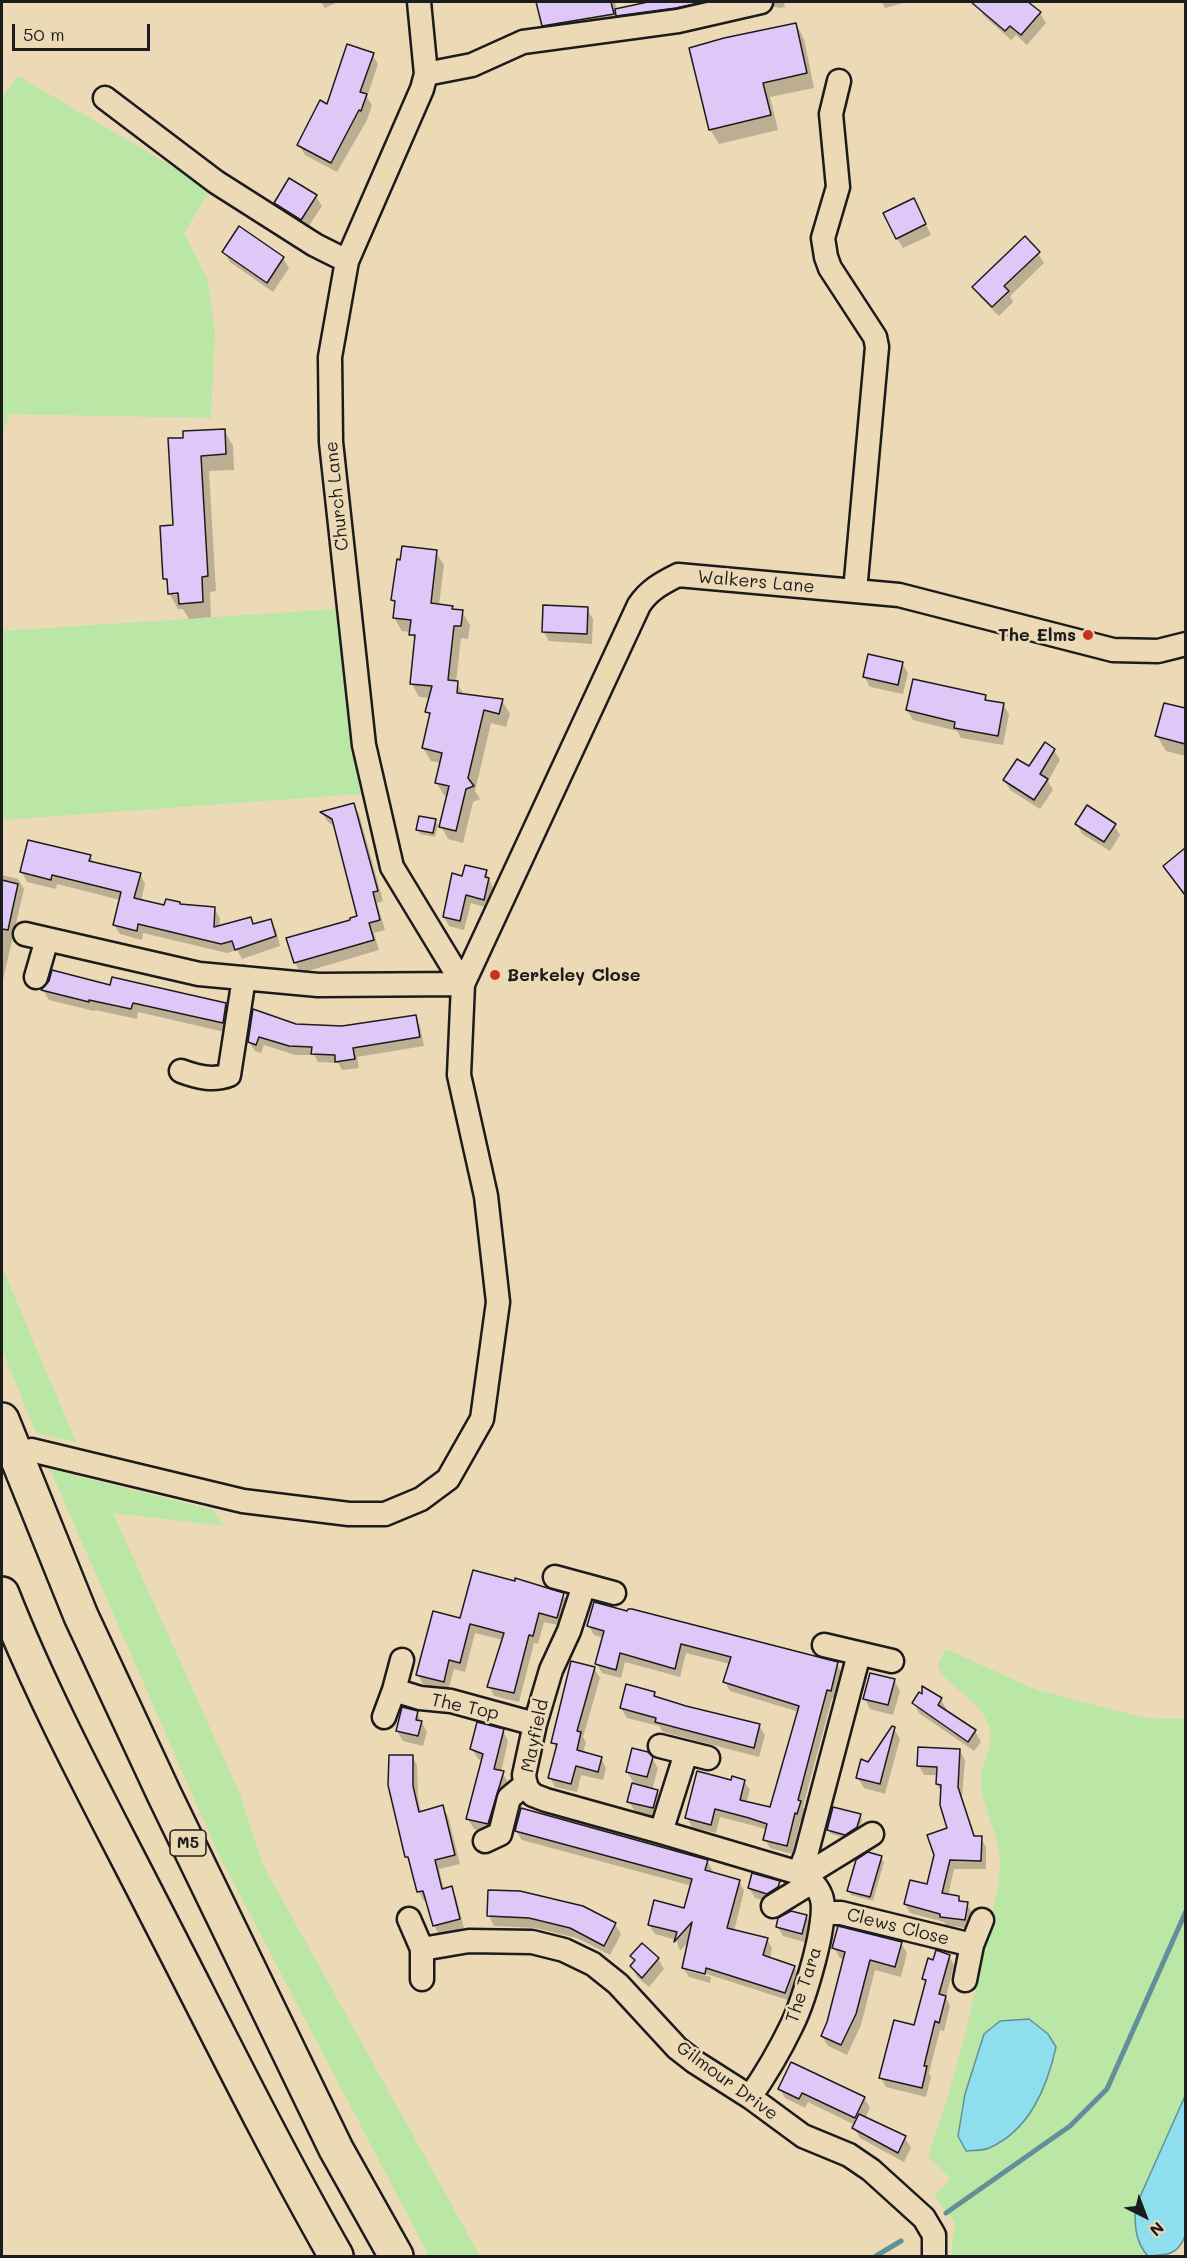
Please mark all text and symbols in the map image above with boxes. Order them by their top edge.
scale bar [15,12,153,50]
text: 50 m [23,22,65,46]
street label: Church Lane [321,440,353,552]
street label: Walkers Lane [696,566,816,598]
place label: The Elms [998,624,1076,646]
marker: The Elms [1081,628,1095,642]
place label: Berkeley Close [507,964,640,986]
marker: Berkeley Close [488,968,502,982]
street label: The Top [429,1689,501,1725]
street label: Mayfield [517,1697,553,1775]
road number: M5 [170,1830,206,1856]
street label: Clews Close [844,1904,952,1950]
street label: The Tara [782,1944,826,2026]
street label: Gilmour Drive [672,2037,782,2125]
north arrow [1115,2186,1175,2246]
text: N [1146,2218,1169,2242]

